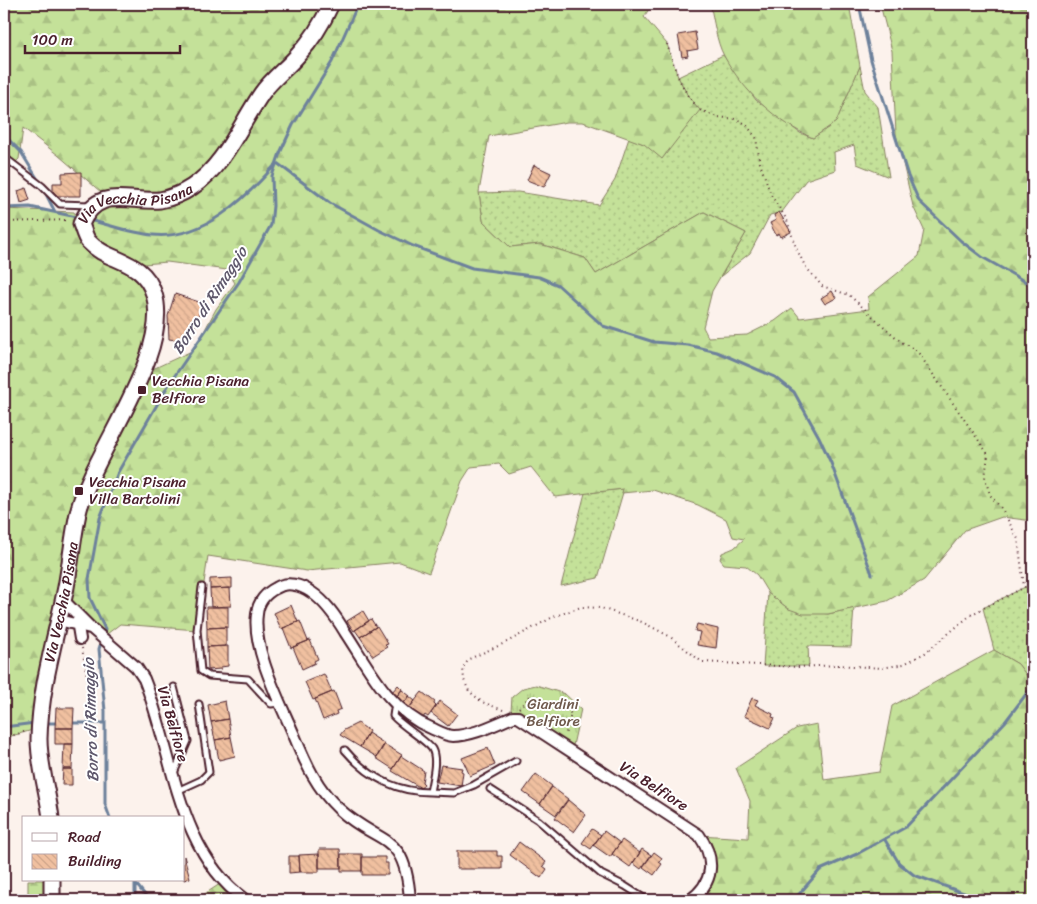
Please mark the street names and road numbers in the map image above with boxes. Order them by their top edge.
street label: Via Vecchia Pisana [70,176,198,228]
street label: Via Vecchia Pisana [37,540,86,665]
street label: Via Belfiore [150,683,196,765]
street label: Via Belfiore [614,754,694,818]

